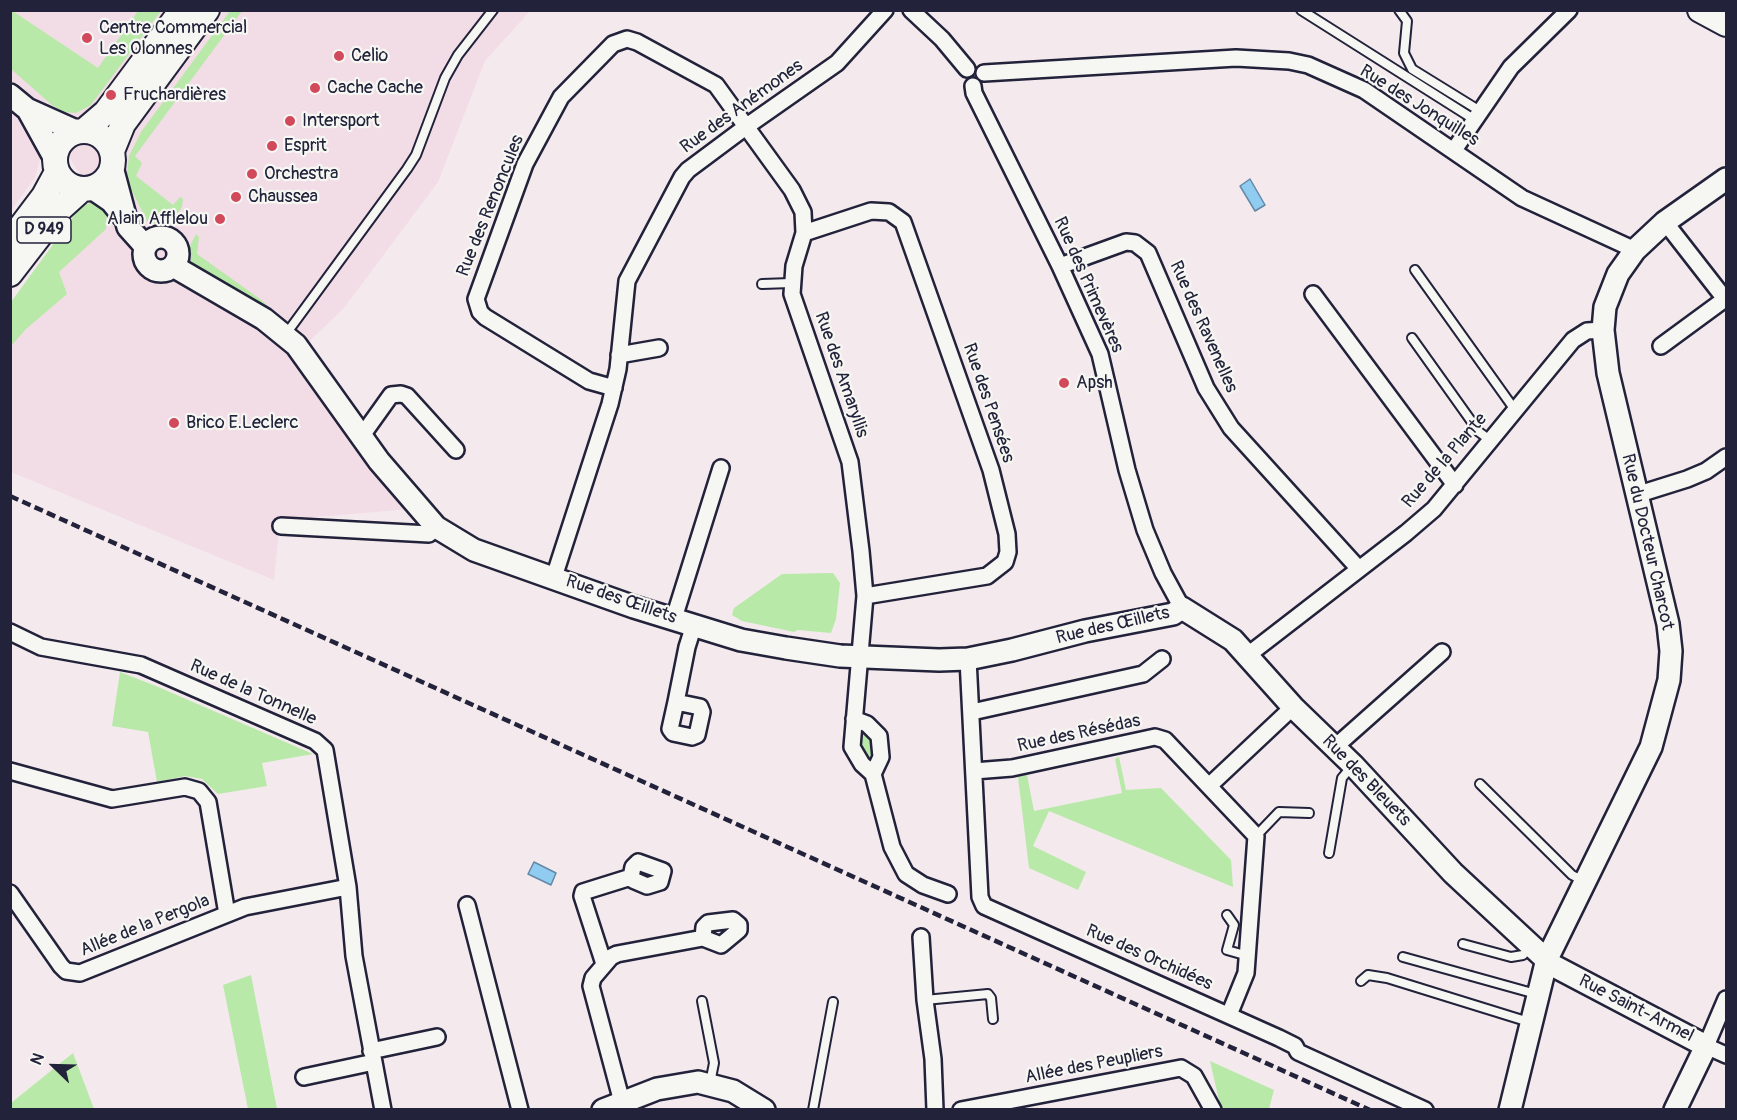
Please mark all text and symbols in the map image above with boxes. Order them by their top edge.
place label: Centre Commercial Les Olonnes [99,17,247,60]
marker: Centre Commercial Les Olonnes [80,31,94,45]
place label: Celio [351,45,388,67]
marker: Celio [332,49,346,63]
street label: Rue des Anémones [677,55,807,159]
street label: Rue des Jonquilles [1355,61,1483,151]
place label: Cache Cache [327,77,423,99]
marker: Cache Cache [308,81,322,95]
place label: Fruchardières [123,84,226,106]
marker: Fruchardières [104,88,118,102]
place label: Intersport [302,110,380,132]
marker: Intersport [283,114,297,128]
street label: Rue des Renoncules [453,132,529,280]
place label: Esprit [284,135,327,157]
marker: Esprit [265,139,279,153]
place label: Orchestra [264,163,338,185]
marker: Orchestra [245,167,259,181]
place label: Chaussea [248,186,318,208]
marker: Chaussea [229,190,243,204]
place label: Alain Afflelou [107,208,208,230]
marker: Alain Afflelou [213,212,227,226]
street label: Rue des Primevères [1048,214,1128,356]
road number: D 949 [17,217,71,243]
street label: Rue des Ravenelles [1164,258,1242,396]
street label: Rue des Amaryllis [809,309,873,441]
street label: Rue des Pensées [957,340,1019,466]
place label: Apsh [1076,372,1113,394]
marker: Apsh [1057,376,1071,390]
street label: Rue de la Plante [1398,409,1492,513]
place label: Brico E.Leclerc [186,412,299,434]
marker: Brico E.Leclerc [167,416,181,430]
street label: Rue du Docteur Charcot [1616,452,1678,632]
street label: Rue des Œillets [563,571,679,629]
street label: Rue des Œillets [1054,602,1172,650]
street label: Rue de la Tonnelle [187,655,319,731]
street label: Rue des Résédas [1016,710,1142,758]
street label: Rue des Bleuets [1317,731,1415,831]
street label: Allée de la Pergola [77,890,213,962]
street label: Rue des Orchidées [1082,920,1216,996]
street label: Rue Saint-Armel [1575,971,1697,1047]
north arrow [24,1036,84,1096]
street label: Allée des Peupliers [1023,1041,1165,1089]
text: N [26,1050,49,1068]

